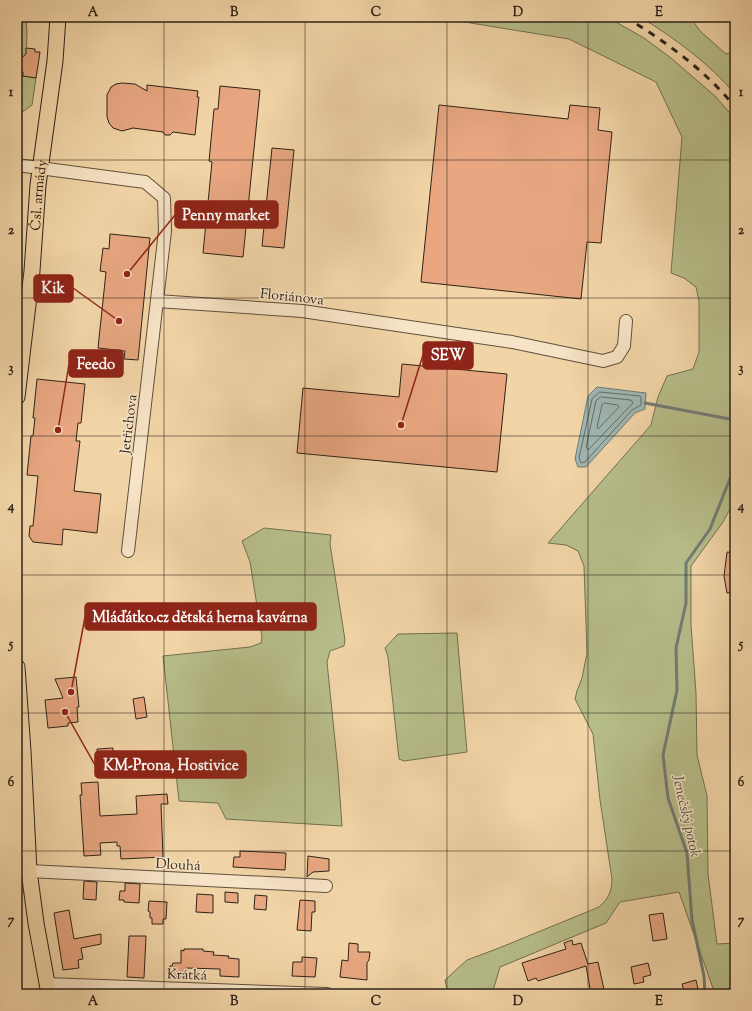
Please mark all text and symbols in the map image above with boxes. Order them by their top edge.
text: A [88,4,99,22]
text: B [230,4,239,22]
text: C [371,4,381,22]
text: D [513,4,523,22]
text: E [655,4,663,22]
text: 1 [9,84,14,102]
text: 1 [739,84,744,102]
street label: Čsl. armády [27,159,53,231]
callout: Penny market [175,201,278,228]
text: Penny market [182,206,271,227]
text: 2 [8,222,15,240]
text: 2 [738,222,745,240]
callout: Kik [34,275,73,302]
text: Kik [41,279,65,300]
street label: Floriánova [259,285,325,311]
callout: SEW [423,342,473,369]
text: SEW [431,346,466,367]
callout: Feedo [69,350,123,377]
text: Feedo [77,355,115,376]
text: 3 [8,360,14,378]
text: 3 [738,360,744,378]
street label: Jetřichova [116,393,144,456]
text: 4 [7,498,15,516]
text: 4 [737,498,745,516]
callout: Mláďátko.cz dětská herna kavárna [85,603,316,630]
text: Mláďátko.cz dětská herna kavárna [92,608,308,629]
text: 5 [8,636,14,654]
text: 5 [738,636,744,654]
callout: KM-Prona, Hostivice [95,751,246,778]
text: KM-Prona, Hostivice [103,756,239,777]
water label: Jenečský potok [666,772,705,860]
text: 6 [8,774,15,792]
text: 6 [738,774,745,792]
street label: Dlouhá [155,855,202,877]
text: 7 [8,912,15,930]
text: 7 [738,912,745,930]
street label: Krátká [166,965,208,987]
text: A [88,993,99,1011]
text: B [230,993,239,1011]
text: C [371,993,381,1011]
text: D [513,993,523,1011]
text: E [655,993,663,1011]

